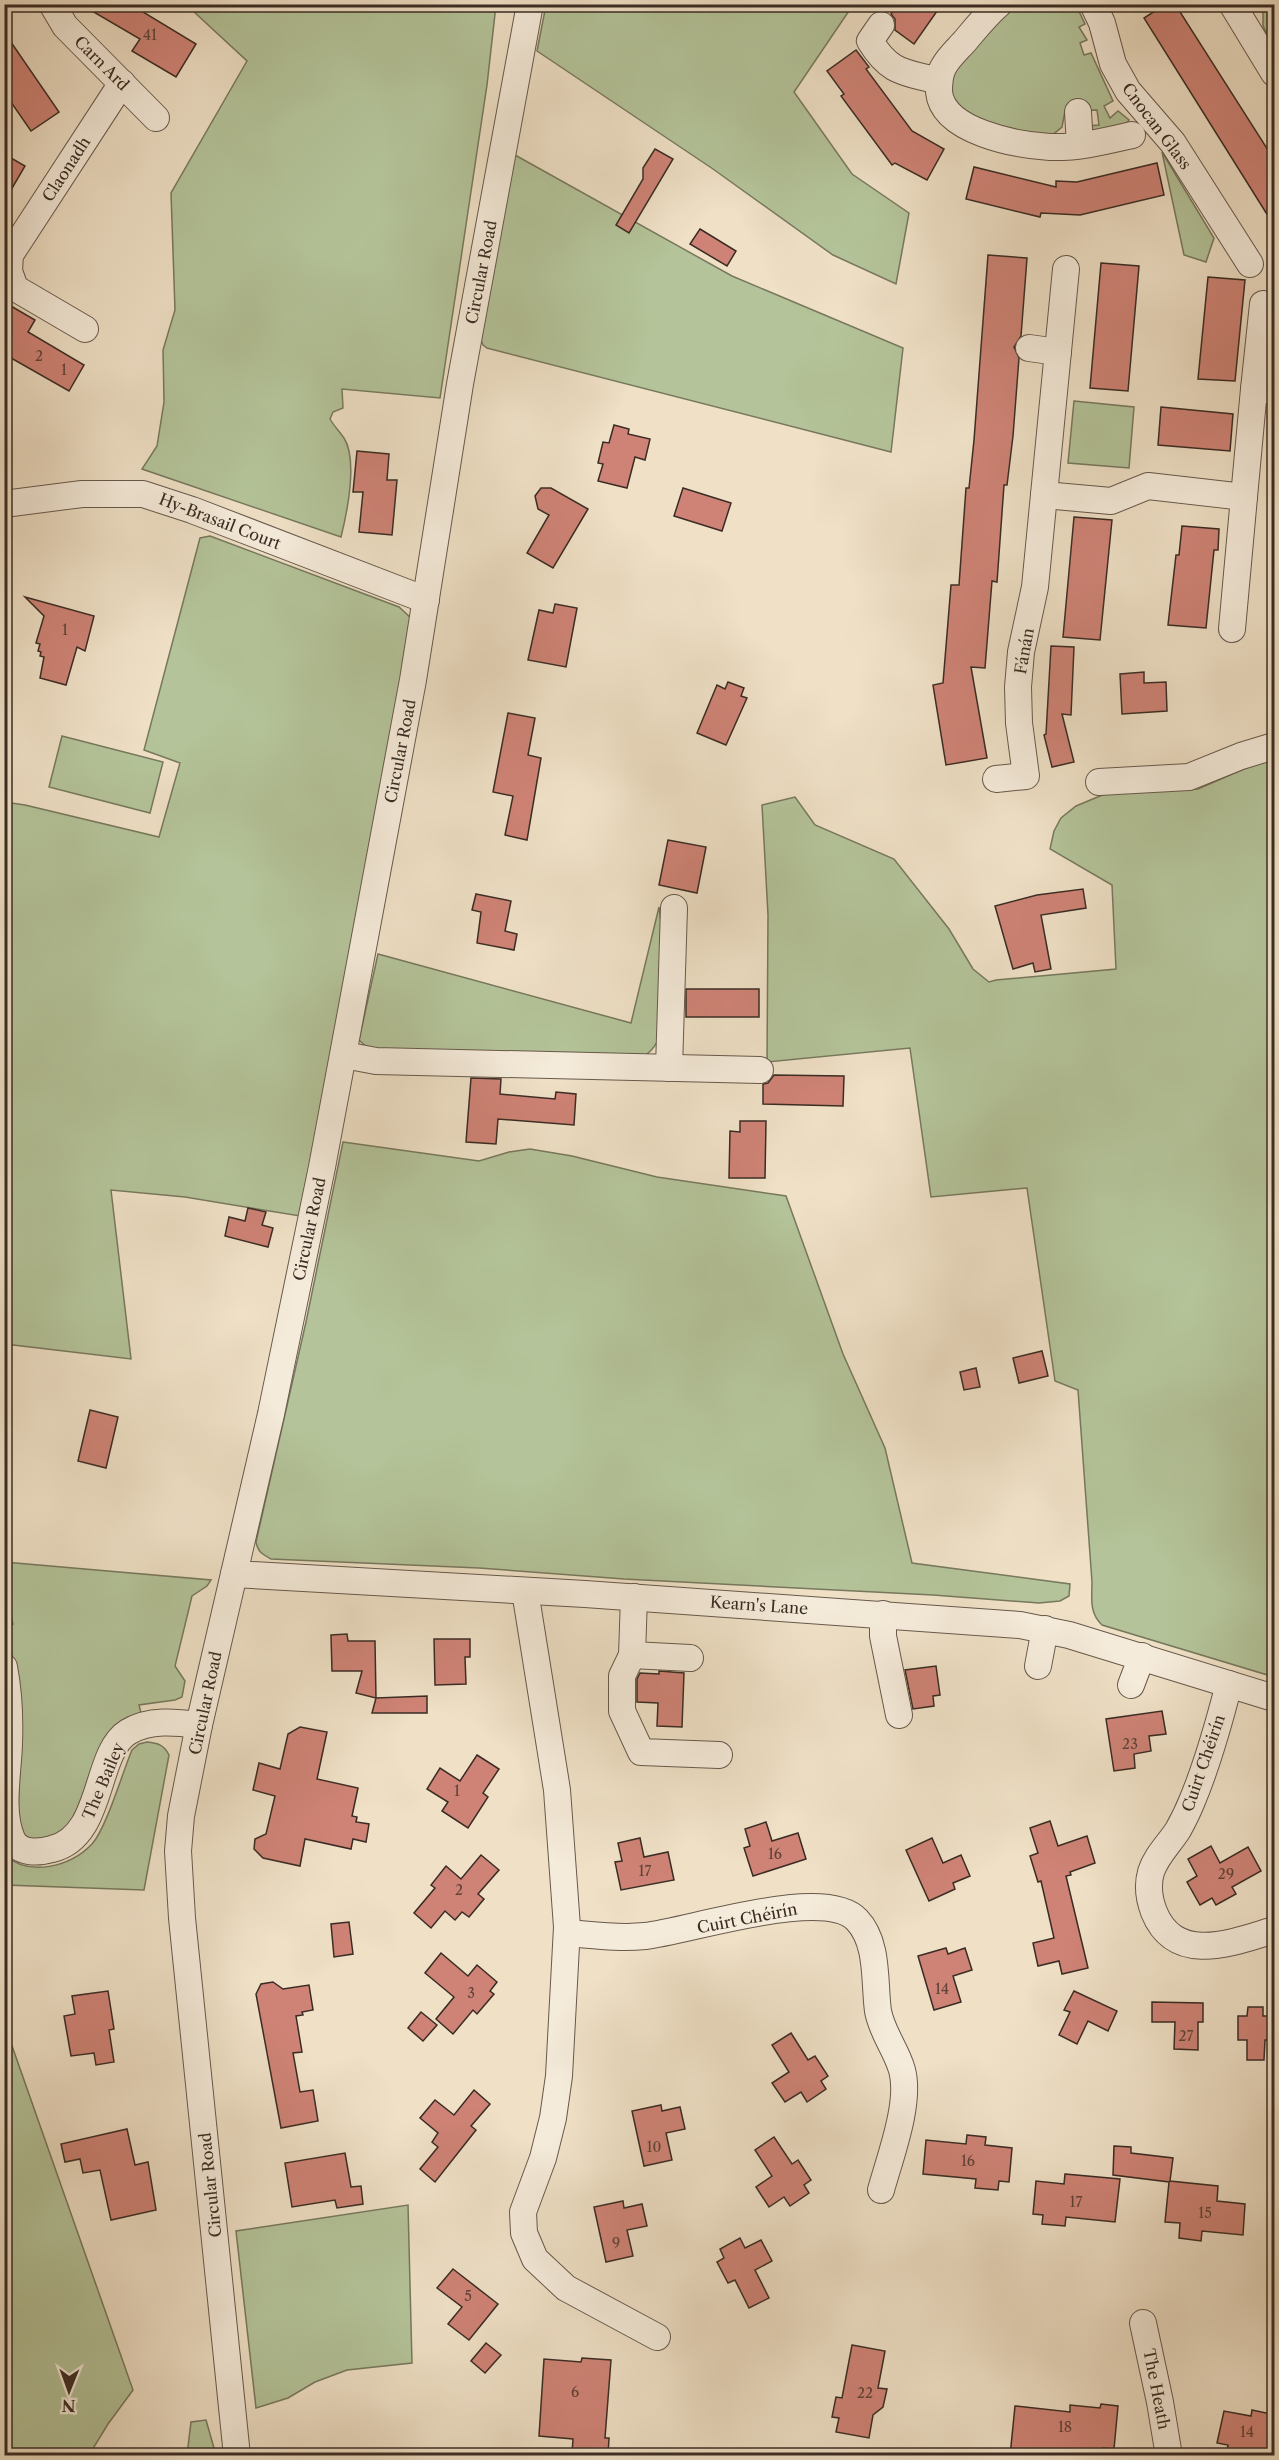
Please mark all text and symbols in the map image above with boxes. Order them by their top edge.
house number: 41 [143,26,157,44]
street label: Carn Ard [70,31,134,95]
street label: Cnocan Glass [1118,79,1196,173]
street label: Claonadh [38,133,94,205]
street label: Circular Road [461,218,501,326]
house number: 2 [35,347,43,365]
house number: 1 [61,361,67,379]
street label: Hy-Brasail Court [156,489,284,554]
house number: 1 [62,621,68,639]
street label: Fánán [1010,626,1038,676]
street label: Circular Road [380,697,420,805]
street label: Circular Road [288,1175,330,1283]
street label: Kearn's Lane [709,1592,809,1618]
street label: Circular Road [184,1649,226,1757]
street label: Cuirt Chéirín [1177,1712,1229,1814]
house number: 23 [1122,1735,1138,1753]
street label: The Bailey [78,1738,129,1823]
house number: 1 [454,1782,460,1800]
house number: 16 [768,1845,782,1863]
house number: 17 [639,1862,651,1880]
house number: 29 [1218,1865,1234,1883]
house number: 2 [455,1881,463,1899]
street label: Cuirt Chéirín [695,1898,799,1938]
house number: 14 [935,1980,949,1998]
house number: 3 [467,1984,475,2002]
house number: 27 [1179,2027,1194,2045]
street label: Circular Road [195,2131,225,2238]
house number: 10 [647,2138,661,2156]
house number: 16 [961,2152,975,2170]
house number: 17 [1070,2193,1082,2211]
house number: 15 [1198,2204,1212,2222]
house number: 9 [612,2234,620,2252]
house number: 5 [464,2287,472,2305]
street label: The Heath [1139,2347,1175,2431]
north arrow [39,2361,99,2421]
house number: 6 [571,2383,579,2401]
house number: 22 [857,2384,873,2402]
text: N [62,2396,76,2416]
house number: 18 [1058,2418,1072,2436]
house number: 14 [1240,2423,1254,2441]

